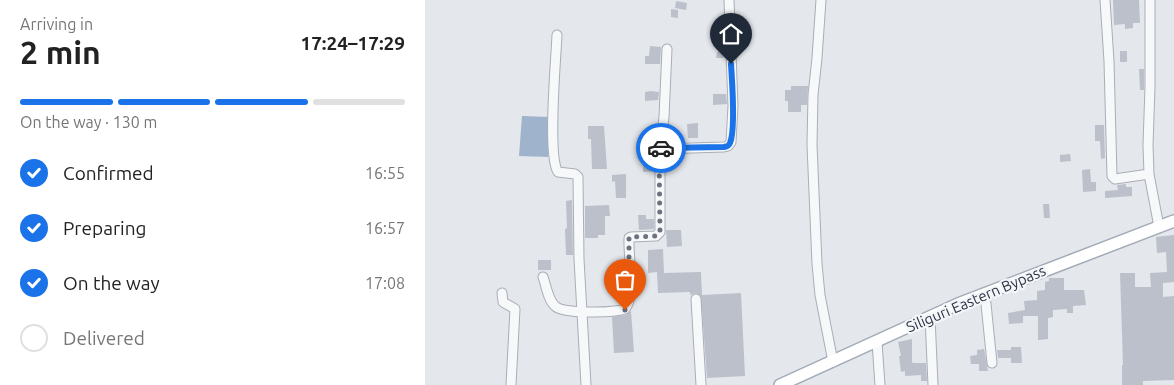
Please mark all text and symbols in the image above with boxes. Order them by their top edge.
pin [710,13,752,64]
text: Arriving in [20,15,93,33]
icon: home [717,20,745,48]
text: 17:24–17:29 [300,32,405,54]
text: 2 min [20,34,101,70]
text: On the way · 130 m [20,113,157,131]
courier [636,123,686,173]
icon: car [647,134,675,162]
icon: check [20,159,48,187]
text: Confirmed [63,162,154,184]
text: 16:55 [365,164,405,182]
icon: check [20,214,48,242]
text: Preparing [63,217,147,239]
text: 16:57 [365,219,405,237]
pin [604,259,646,310]
street label: Siliguri Eastern Bypass [904,261,1048,336]
icon: bag [611,266,639,294]
icon: check [20,269,48,297]
text: On the way [63,272,160,294]
text: 17:08 [365,274,405,292]
text: Delivered [63,327,145,349]

